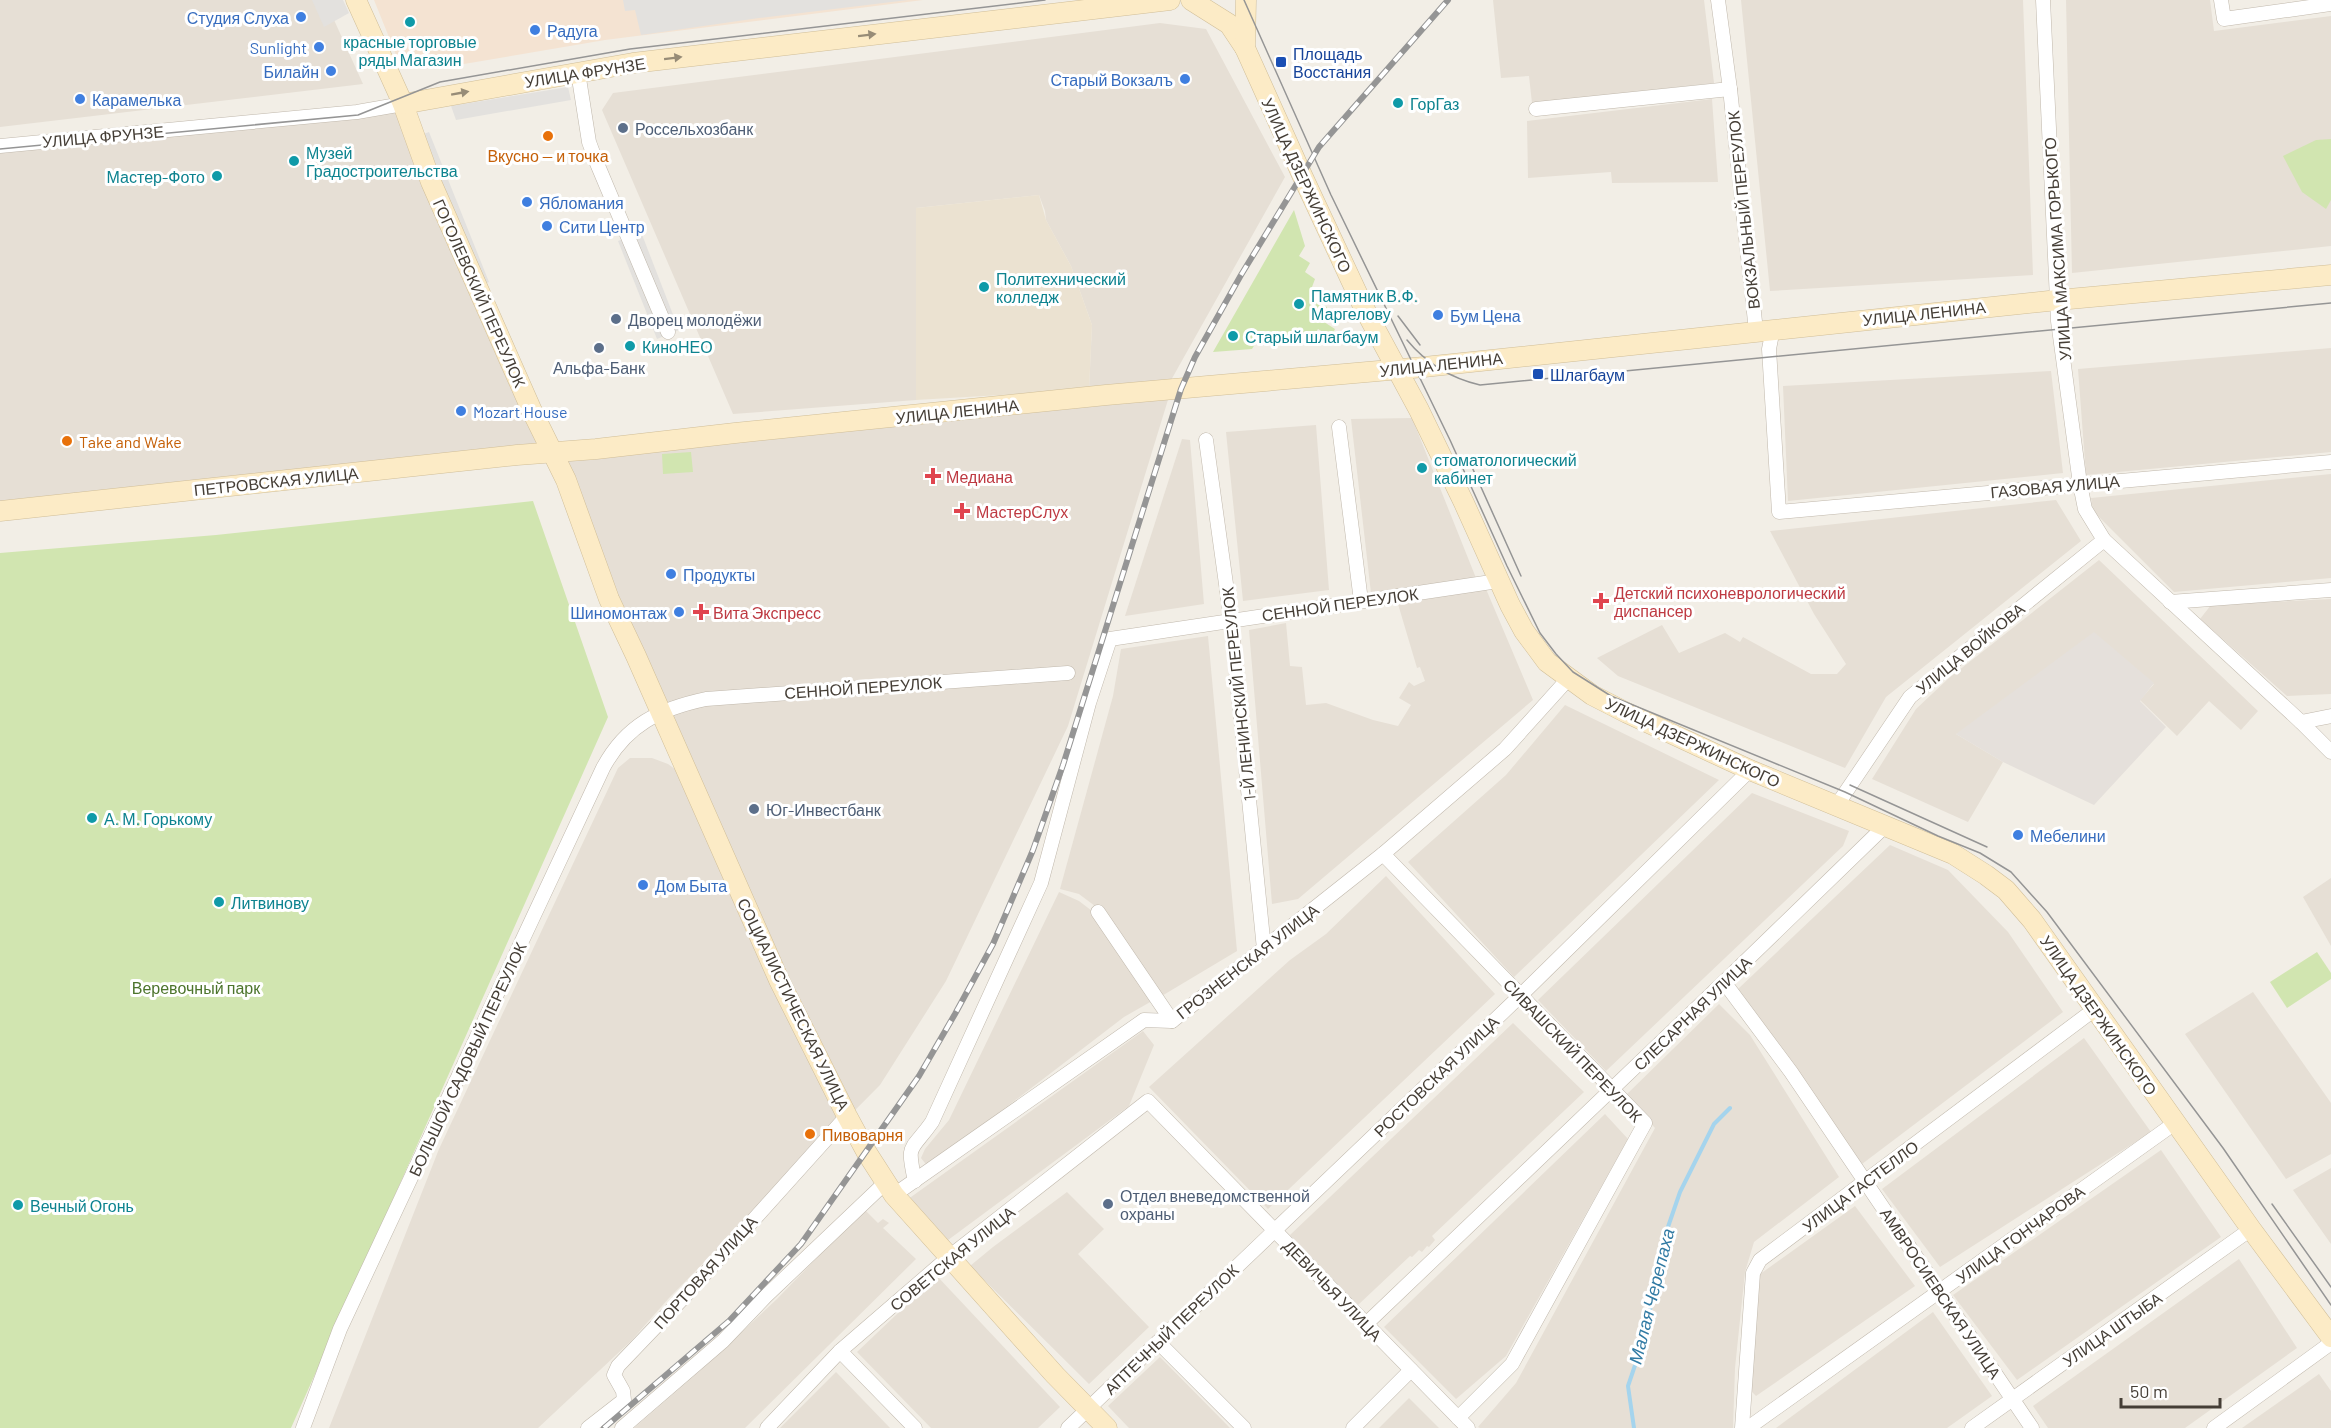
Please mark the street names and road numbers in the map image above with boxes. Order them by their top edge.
street label: УЛИЦА ФРУНЗЕ [523,53,647,91]
street label: УЛИЦА ДЗЕРЖИНСКОГО [1258,95,1356,275]
street label: ВОКЗАЛЬНЫЙ ПЕРЕУЛОК [1723,109,1763,310]
street label: УЛИЦА ФРУНЗЕ [41,121,165,151]
street label: УЛИЦА МАКСИМА ГОРЬКОГО [2040,137,2074,361]
street label: ГОГОЛЕВСКИЙ ПЕРЕУЛОК [430,196,530,391]
street label: УЛИЦА ЛЕНИНА [1861,297,1987,329]
street label: УЛИЦА ЛЕНИНА [1378,348,1504,380]
street label: УЛИЦА ЛЕНИНА [894,395,1020,427]
street label: ПЕТРОВСКАЯ УЛИЦА [193,463,360,499]
street label: ГАЗОВАЯ УЛИЦА [1990,471,2121,501]
street label: СЕННОЙ ПЕРЕУЛОК [1260,584,1420,624]
street label: 1-Й ЛЕНИНСКИЙ ПЕРЕУЛОК [1217,585,1259,802]
street label: УЛИЦА ВОЙКОВА [1912,598,2028,697]
street label: СЕННОЙ ПЕРЕУЛОК [784,672,943,702]
street label: УЛИЦА ДЗЕРЖИНСКОГО [1603,693,1783,791]
street label: СОЦИАЛИСТИЧЕСКАЯ УЛИЦА [734,895,854,1114]
street label: ГРОЗНЕНСКАЯ УЛИЦА [1172,899,1322,1022]
street label: УЛИЦА ДЗЕРЖИНСКОГО [2037,932,2161,1098]
street label: БОЛЬШОЙ САДОВЫЙ ПЕРЕУЛОК [404,938,530,1179]
street label: СЛЕСАРНАЯ УЛИЦА [1629,952,1755,1074]
street label: СИВАШСКИЙ ПЕРЕУЛОК [1500,975,1647,1126]
street label: РОСТОВСКАЯ УЛИЦА [1370,1011,1502,1140]
street label: УЛИЦА ГАСТЕЛЛО [1798,1136,1922,1236]
street label: УЛИЦА ГОНЧАРОВА [1952,1181,2088,1287]
street label: СОВЕТСКАЯ УЛИЦА [886,1202,1019,1314]
street label: АМВРОСИЕВСКАЯ УЛИЦА [1877,1204,2005,1382]
street label: ПОРТОВАЯ УЛИЦА [649,1211,761,1332]
street label: ДЕВИЧЬЯ УЛИЦА [1280,1236,1386,1345]
street label: АПТЕЧНЫЙ ПЕРЕУЛОК [1100,1260,1242,1398]
street label: УЛИЦА ШТЫБА [2059,1288,2166,1370]

